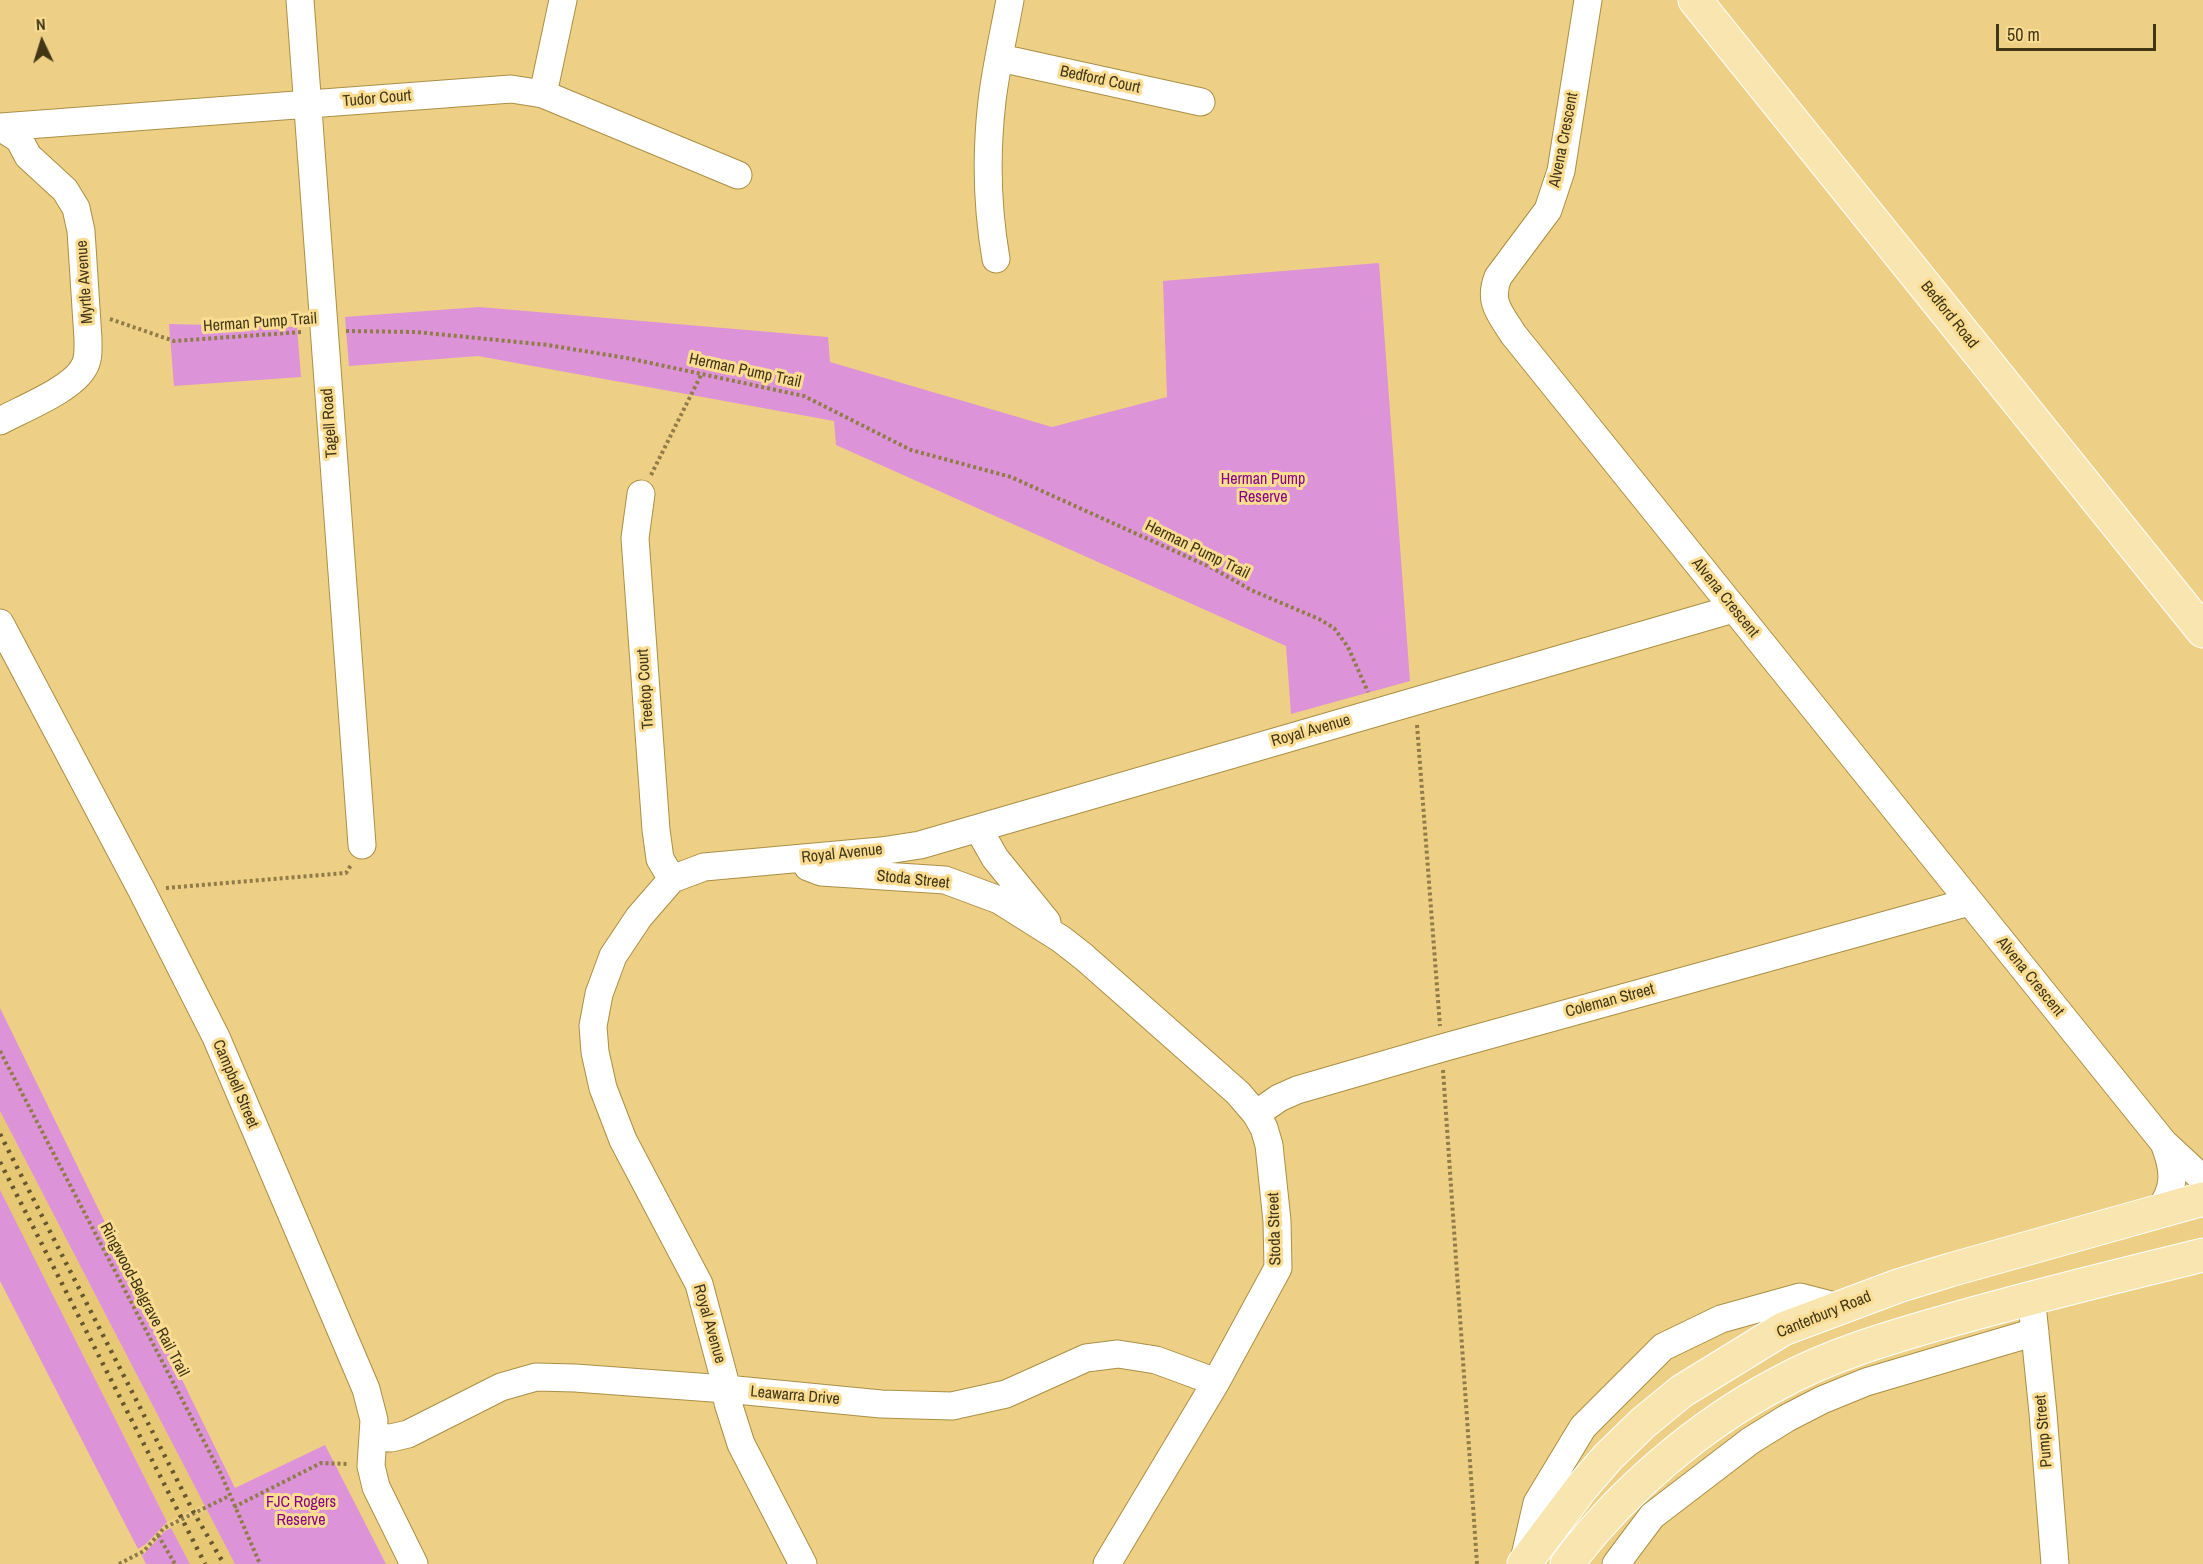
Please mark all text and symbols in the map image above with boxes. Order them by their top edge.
north arrow [12,12,72,72]
scale bar [1999,12,2160,50]
text: N [35,13,46,35]
text: 50 m [2007,22,2040,47]
street label: Bedford Court [1058,62,1142,98]
street label: Tudor Court [342,86,412,112]
street label: Alvena Crescent [1545,91,1583,189]
street label: Myrtle Avenue [73,240,97,324]
street label: Bedford Road [1916,277,1982,353]
street label: Herman Pump Trail [202,309,318,337]
street label: Herman Pump Trail [687,350,803,392]
street label: Tagell Road [318,388,342,458]
park label: Herman Pump Reserve [1221,470,1305,508]
street label: Herman Pump Trail [1142,516,1252,584]
street label: Alvena Crescent [1687,555,1763,641]
street label: Treetop Court [634,648,658,730]
street label: Royal Avenue [1269,711,1353,751]
street label: Royal Avenue [800,840,884,868]
street label: Stoda Street [876,867,950,893]
street label: Alvena Crescent [1992,934,2068,1020]
street label: Coleman Street [1563,980,1657,1022]
street label: Campbell Street [208,1037,262,1131]
street label: Stoda Street [1264,1192,1286,1266]
street label: Ringwood-Belgrave Rail Trail [95,1220,193,1380]
street label: Royal Avenue [689,1282,729,1366]
street label: Canterbury Road [1774,1287,1874,1343]
street label: Leawarra Drive [749,1383,841,1409]
street label: Pump Street [2031,1394,2057,1468]
park label: FJC Rogers Reserve [266,1493,336,1531]

